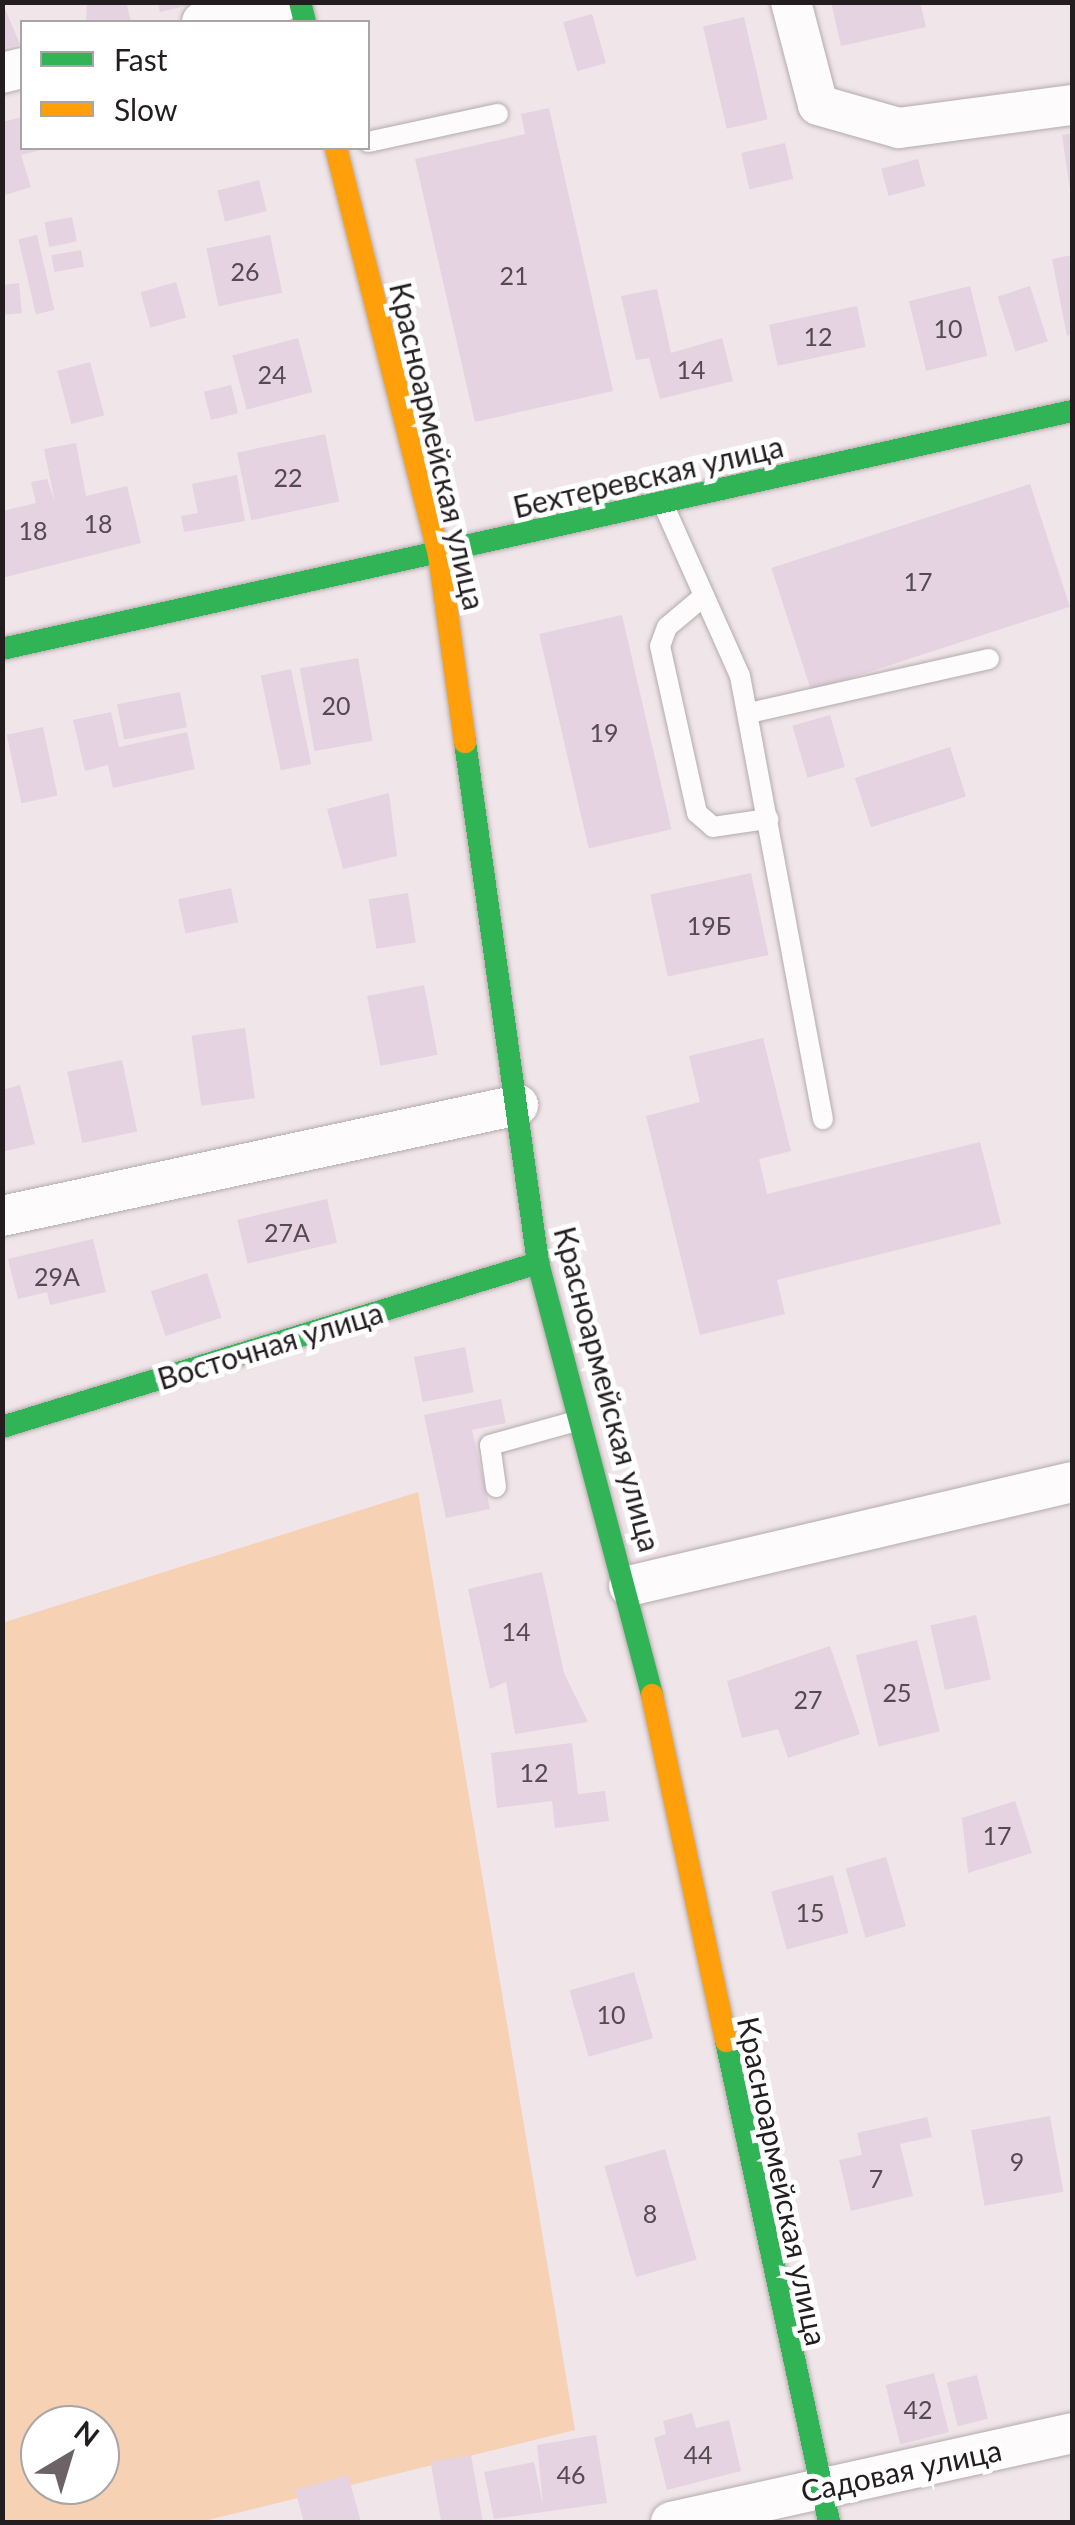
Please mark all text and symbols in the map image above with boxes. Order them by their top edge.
legend [20,20,370,150]
text: Fast [114,41,168,77]
text: Slow [114,91,177,127]
house number: 26 [231,256,259,286]
house number: 21 [500,260,528,290]
street label: Красноармейская улица [383,279,493,613]
house number: 10 [934,313,962,343]
house number: 12 [804,321,832,351]
house number: 14 [677,354,705,384]
house number: 24 [258,359,286,389]
street label: Бехтеревская улица [509,427,787,525]
house number: 22 [274,462,302,492]
house number: 18 [84,508,112,538]
house number: 18 [19,515,47,545]
house number: 17 [904,566,932,596]
house number: 20 [322,690,350,720]
house number: 19 [590,717,618,747]
house number: 19Б [687,910,731,940]
house number: 27А [264,1217,310,1247]
street label: Красноармейская улица [547,1223,669,1555]
house number: 29А [34,1261,80,1291]
street label: Восточная улица [153,1294,387,1396]
house number: 14 [502,1616,530,1646]
house number: 25 [883,1677,911,1707]
house number: 27 [794,1684,822,1714]
house number: 12 [520,1757,548,1787]
house number: 17 [983,1820,1011,1850]
house number: 15 [796,1897,824,1927]
house number: 10 [597,1999,625,2029]
street label: Красноармейская улица [731,2013,835,2349]
house number: 9 [1010,2146,1024,2176]
house number: 7 [869,2163,883,2193]
house number: 8 [643,2198,657,2228]
house number: 42 [904,2394,932,2424]
north arrow [20,2405,120,2505]
text: N [68,2413,106,2453]
street label: Садовая улица [797,2431,1005,2509]
house number: 44 [684,2439,712,2469]
house number: 46 [557,2459,585,2489]

